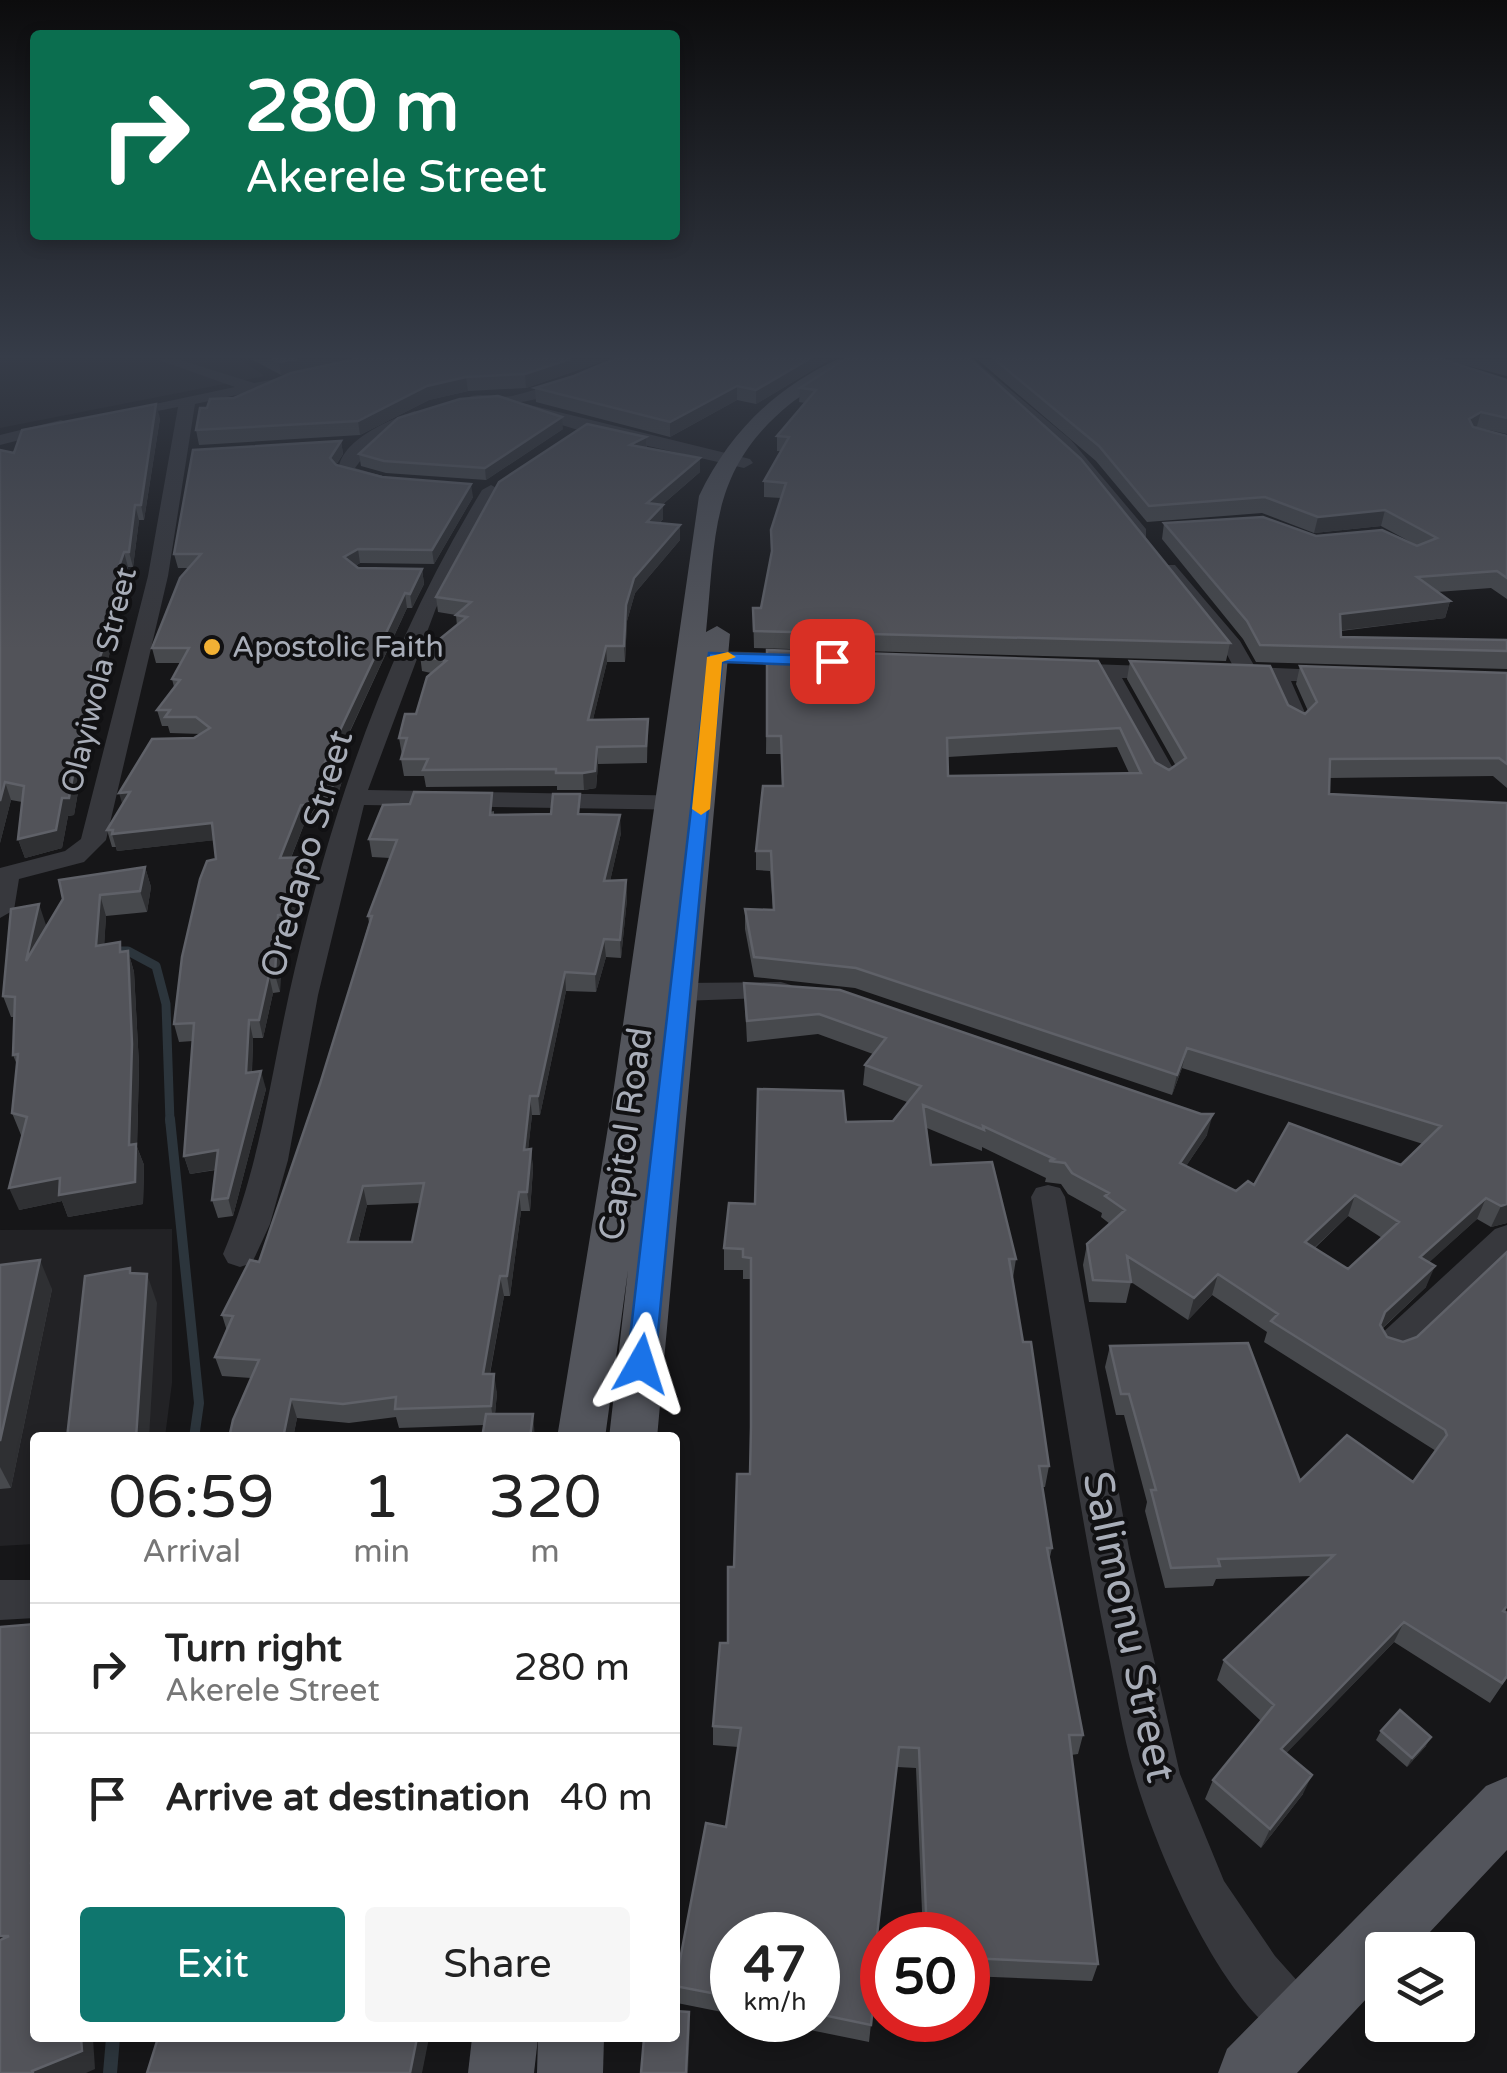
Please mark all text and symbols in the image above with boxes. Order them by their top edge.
text: 280 m [245,66,459,150]
icon: right [80,70,210,200]
text: Akerele Street [245,151,547,205]
street label: Olayiwola Street [53,563,145,797]
pin [790,619,875,704]
place label: Apostolic Faith [232,629,444,666]
icon: arrive [805,634,860,689]
marker: Apostolic Faith [201,636,223,658]
street label: Oredapo Street [252,726,362,982]
street label: Capitol Road [590,1025,662,1243]
position arrow [589,1312,693,1416]
text: 06:59 [108,1462,275,1534]
text: 1 [363,1462,400,1534]
text: 320 [488,1462,602,1534]
street label: Salimonu Street [1071,1467,1187,1787]
text: Arrival [142,1533,241,1571]
text: min [353,1533,410,1571]
text: m [530,1533,560,1571]
text: Turn right [165,1626,342,1672]
icon: right [80,1641,135,1696]
text: 280 m [514,1645,630,1691]
text: Akerele Street [165,1672,380,1710]
icon: arrive [80,1771,135,1826]
text: Arrive at destination [165,1775,530,1821]
text: 40 m [560,1775,653,1821]
button: Exit [80,1907,345,2022]
button: Share [365,1907,630,2022]
speed limit sign: 50 [860,1912,990,2042]
map controls [1365,1932,1475,2042]
button: layers [1365,1932,1475,2042]
text: 47 [744,1935,806,1995]
text: km/h [744,1987,806,2017]

